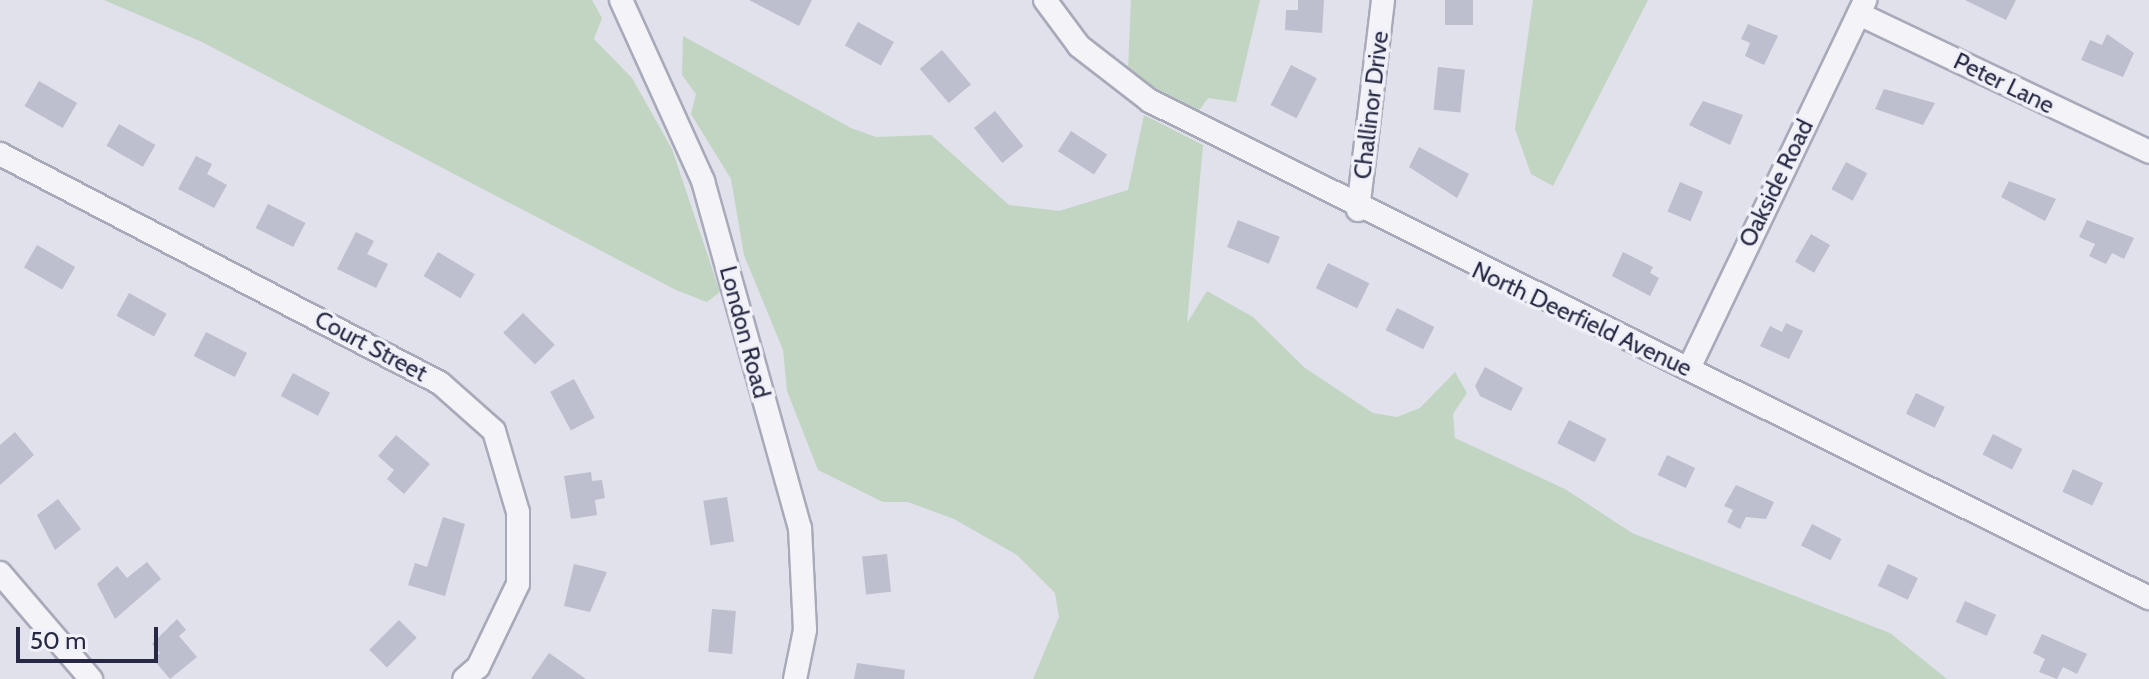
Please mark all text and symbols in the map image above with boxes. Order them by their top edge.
street label: Challinor Drive [1348,29,1394,181]
street label: Peter Lane [1949,46,2059,120]
street label: Oakside Road [1733,114,1819,252]
street label: North Deerfield Avenue [1468,255,1696,383]
street label: London Road [714,263,776,401]
street label: Court Street [310,304,432,388]
scale bar [20,611,162,661]
text: 50 m [30,626,86,655]

